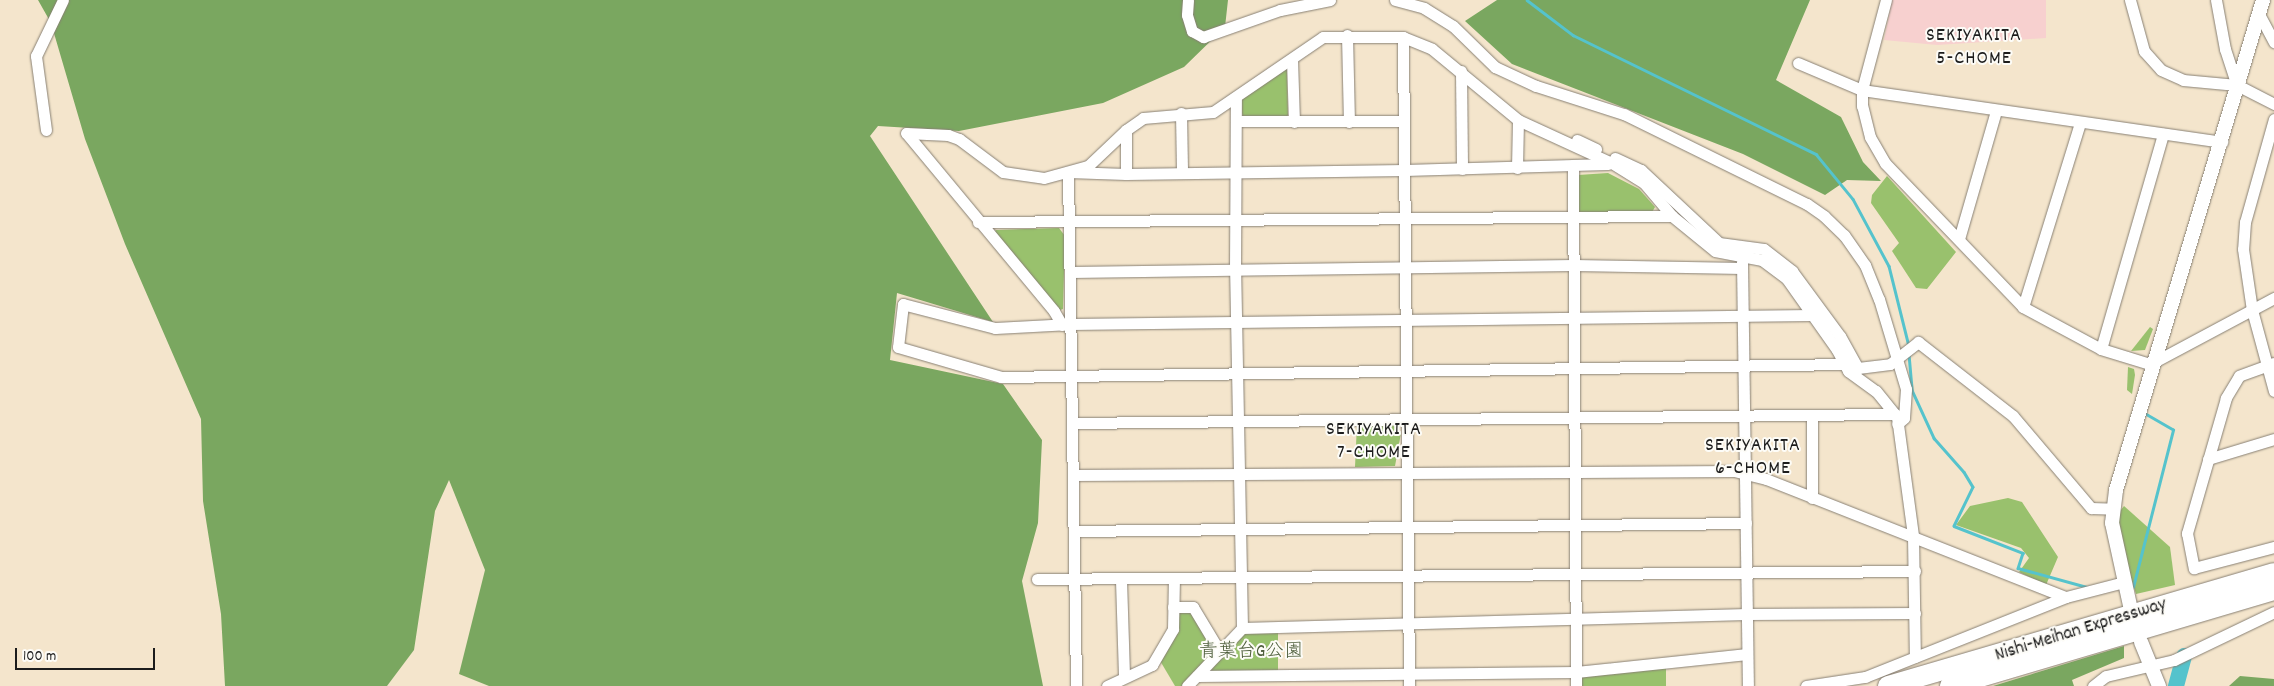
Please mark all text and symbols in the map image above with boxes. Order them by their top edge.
district label: SEKIYAKITA 5-CHOME [1925,24,2023,71]
district label: SEKIYAKITA 7-CHOME [1325,419,1423,466]
district label: SEKIYAKITA 6-CHOME [1704,435,1802,482]
street label: Nishi-Meihan Expressway [1993,594,2169,668]
scale bar [18,638,158,670]
park label: 青葉台G公園 [1199,642,1303,664]
text: 100 m [23,646,56,668]

